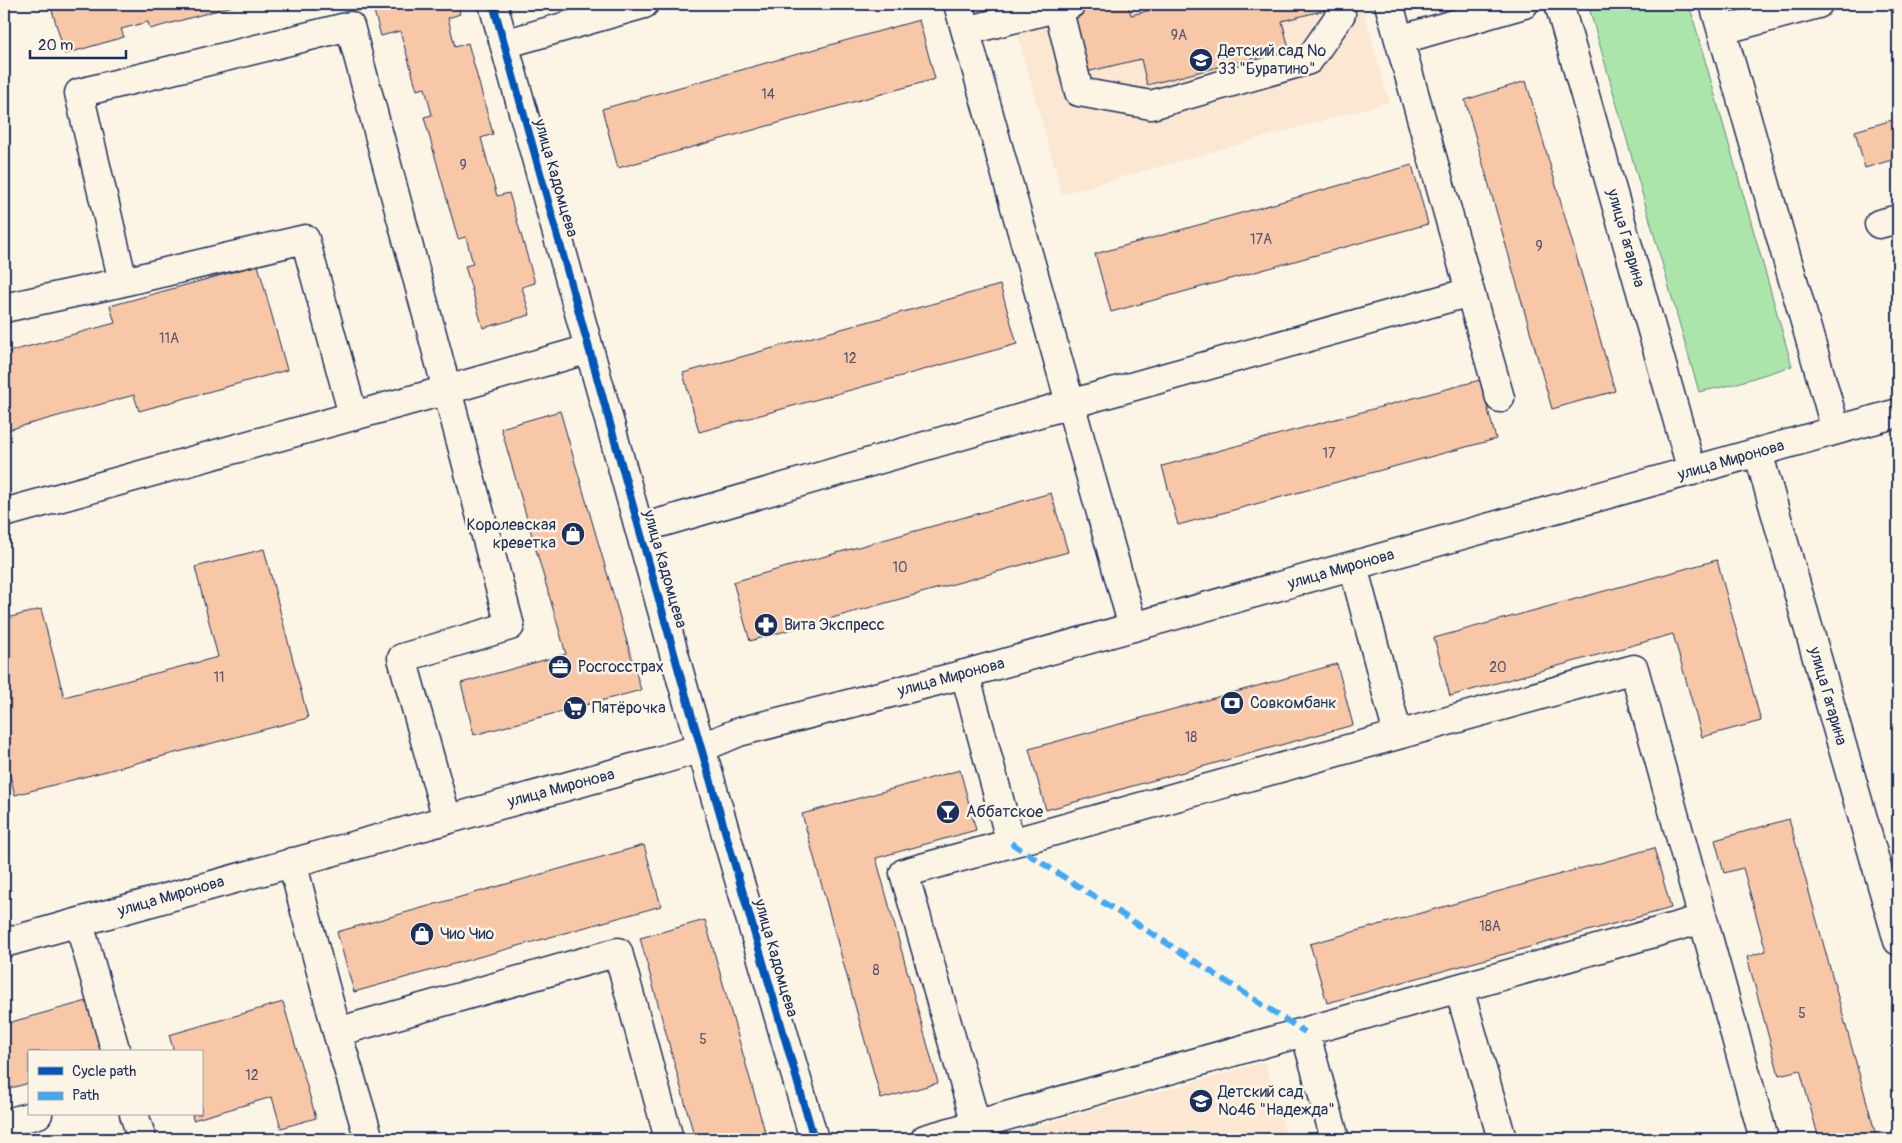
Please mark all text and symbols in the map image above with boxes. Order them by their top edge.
house number: 9А [1171,27,1187,44]
scale bar [30,28,126,60]
text: 20 m [38,36,73,55]
place label: Детский сад № 33 "Буратино" [1217,41,1326,79]
school or university icon: Детский сад № 33 "Буратино" [1188,47,1214,73]
house number: 14 [761,86,775,103]
street label: улица Кадомцева [529,116,582,239]
house number: 9 [459,157,467,174]
street label: улица Гагарина [1602,186,1650,290]
house number: 17А [1250,231,1272,248]
house number: 9 [1535,238,1543,255]
house number: 11А [159,330,179,347]
house number: 12 [843,350,857,367]
street label: улица Миронова [1674,435,1787,485]
house number: 17 [1323,445,1336,462]
street label: улица Кадомцева [638,507,691,630]
place label: Королевская креветка [467,515,556,553]
shop icon: Королевская креветка [560,521,586,547]
street label: улица Миронова [1284,544,1397,594]
house number: 10 [892,559,908,576]
pharmacy icon: Вита Экспресс [753,612,779,638]
place label: Вита Экспресс [784,615,885,635]
street label: улица Гагарина [1804,644,1852,748]
street label: улица Миронова [894,653,1007,701]
office icon: Росгосстрах [547,654,573,680]
place label: Росгосстрах [578,657,664,677]
house number: 20 [1489,659,1507,676]
house number: 11 [214,669,224,686]
bank icon: Совкомбанк [1219,690,1245,716]
place label: Совкомбанк [1250,693,1337,713]
supermarket icon: Пятёрочка [562,695,588,721]
place label: Пятёрочка [592,698,666,718]
house number: 18 [1185,729,1197,746]
street label: улица Миронова [504,764,617,812]
bar icon: Аббатское [935,799,961,825]
place label: Аббатское [966,802,1043,822]
street label: улица Миронова [114,871,227,921]
street label: улица Кадомцева [749,896,802,1019]
house number: 18А [1479,918,1501,935]
shop icon: Чио Чио [409,921,435,947]
place label: Чио Чио [440,924,495,944]
house number: 8 [872,962,880,979]
house number: 5 [1798,1005,1806,1022]
house number: 5 [699,1031,707,1048]
legend [28,1050,202,1116]
text: Cycle path [72,1062,136,1081]
house number: 12 [245,1067,259,1084]
place label: Детский сад №46 "Надежда" [1217,1082,1335,1120]
text: Path [72,1086,99,1105]
school or university icon: Детский сад №46 "Надежда" [1188,1088,1214,1114]

